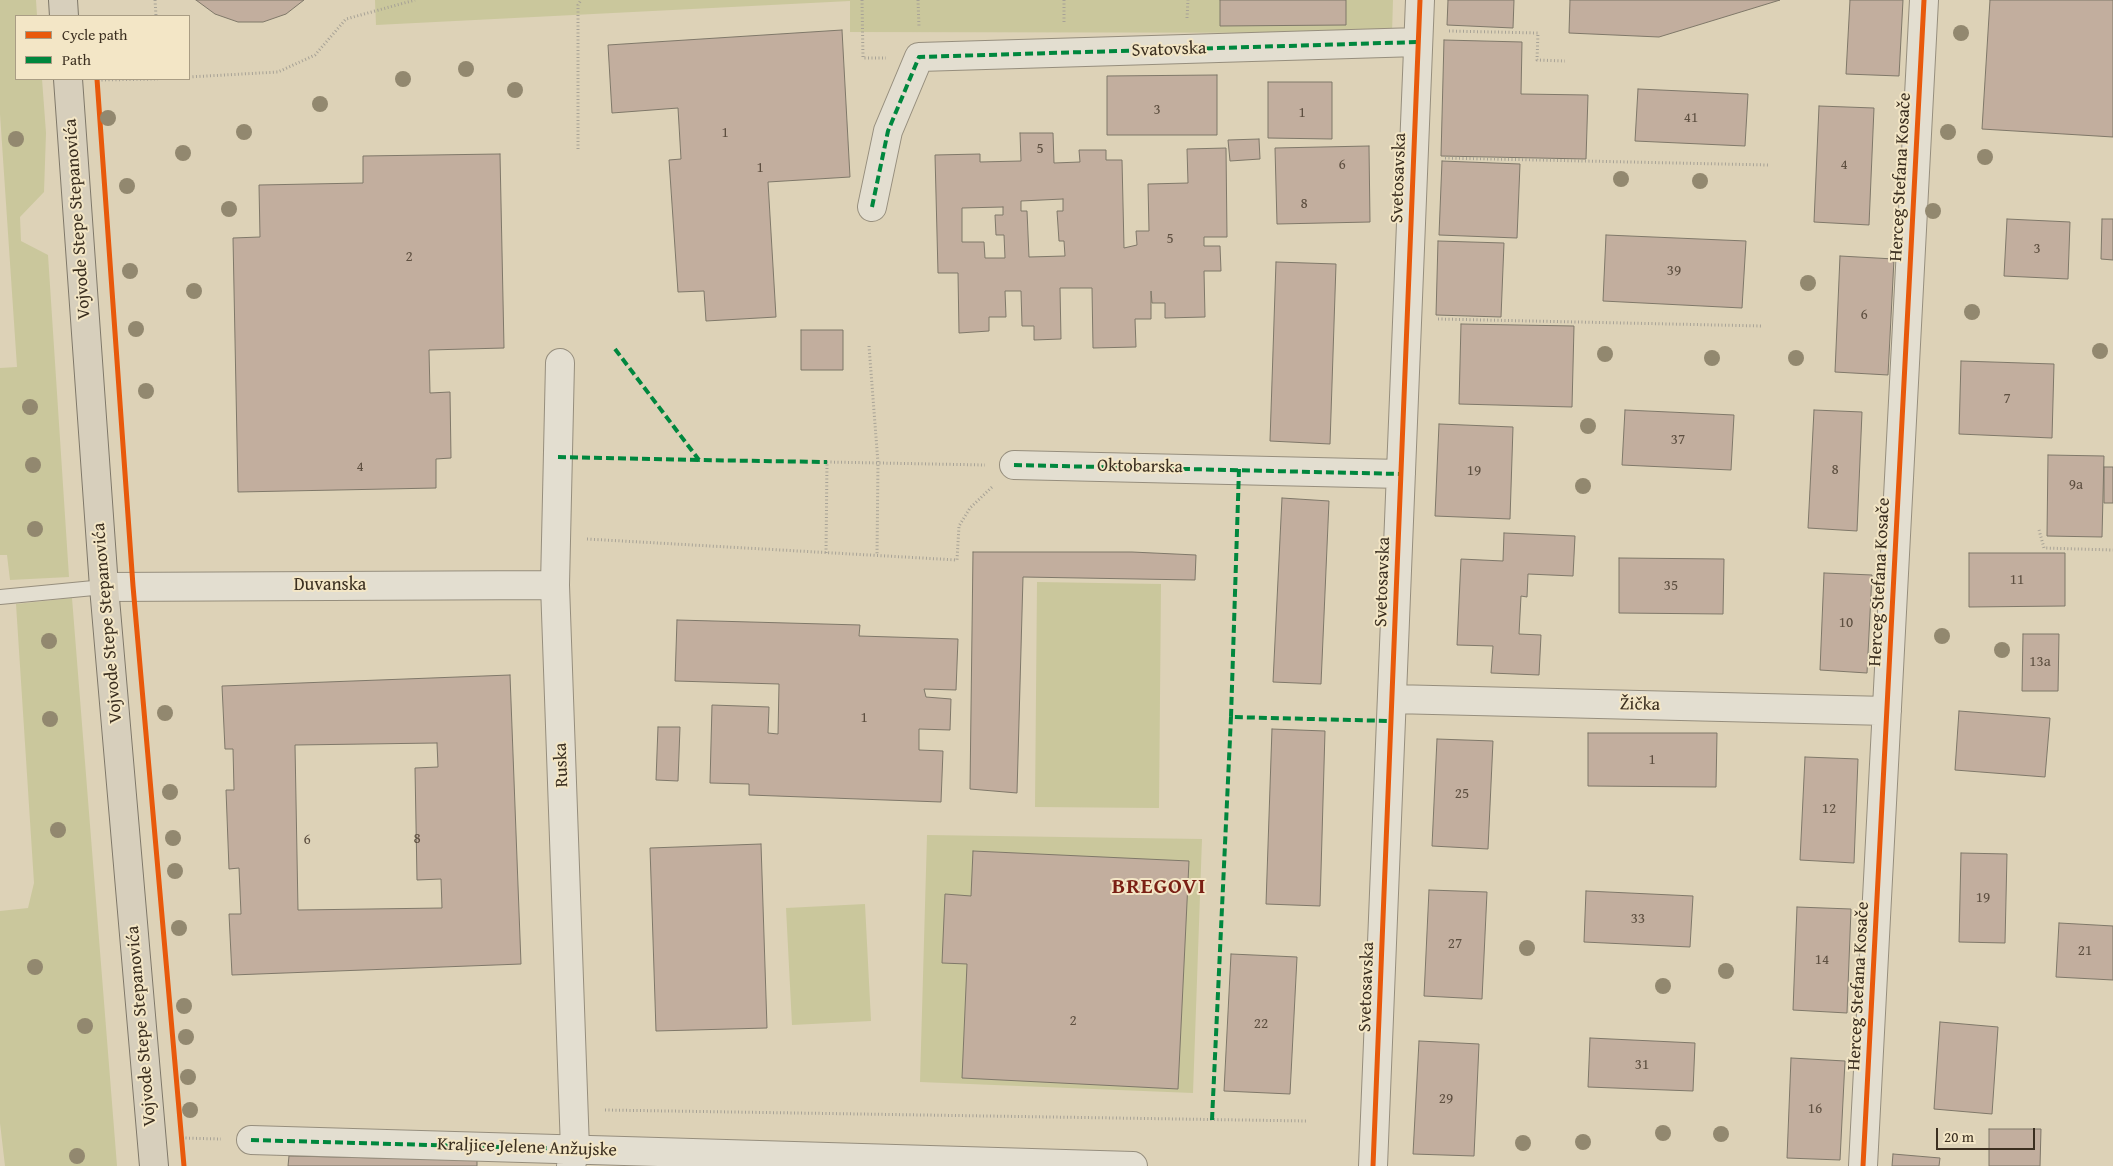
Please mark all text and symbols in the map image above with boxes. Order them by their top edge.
legend [15,15,190,80]
text: Cycle path [62,24,128,45]
street label: Svatovska [1131,38,1207,62]
text: Path [62,49,91,70]
street label: Herceg Stefana Kosače [1886,92,1916,262]
house number: 3 [1153,101,1161,119]
house number: 1 [1298,104,1306,122]
house number: 41 [1684,109,1698,127]
street label: Vojvode Stepe Stepanovića [60,118,96,320]
house number: 1 [721,124,729,142]
street label: Svetosavska [1387,132,1411,224]
house number: 5 [1036,140,1044,158]
house number: 6 [1338,156,1346,174]
house number: 4 [1840,156,1848,174]
house number: 1 [756,159,764,177]
house number: 8 [1300,195,1308,213]
house number: 5 [1166,230,1174,248]
house number: 3 [2033,240,2041,258]
house number: 2 [405,248,413,266]
house number: 39 [1667,262,1681,280]
house number: 6 [1860,306,1868,324]
house number: 7 [2003,390,2011,408]
house number: 37 [1671,431,1685,449]
street label: Oktobarska [1097,455,1183,479]
house number: 4 [356,458,364,476]
house number: 8 [1831,461,1839,479]
house number: 19 [1467,462,1481,480]
house number: 9a [2069,476,2083,494]
street label: Herceg Stefana Kosače [1865,497,1895,667]
street label: Vojvode Stepe Stepanovića [88,522,128,724]
street label: Svetosavska [1371,536,1395,628]
house number: 11 [2010,571,2024,589]
street label: Duvanska [294,574,366,596]
house number: 35 [1664,577,1678,595]
house number: 10 [1839,614,1853,632]
house number: 13a [2029,653,2051,671]
street label: Žička [1620,694,1660,716]
house number: 1 [860,709,868,727]
street label: Ruska [550,742,574,788]
house number: 1 [1648,751,1656,769]
house number: 25 [1455,785,1469,803]
house number: 12 [1822,800,1836,818]
house number: 8 [413,830,421,848]
house number: 6 [303,831,311,849]
district label: BREGOVI [1111,874,1207,900]
house number: 19 [1976,889,1990,907]
street label: Herceg Stefana Kosače [1844,901,1874,1071]
house number: 33 [1631,910,1645,928]
street label: Vojvode Stepe Stepanovića [122,925,162,1127]
house number: 27 [1448,935,1462,953]
street label: Svetosavska [1355,941,1379,1033]
house number: 21 [2078,942,2092,960]
house number: 14 [1815,951,1829,969]
house number: 2 [1069,1012,1077,1030]
house number: 22 [1254,1015,1268,1033]
house number: 31 [1635,1056,1649,1074]
house number: 29 [1439,1090,1453,1108]
house number: 16 [1808,1100,1822,1118]
scale bar [1938,1118,2037,1150]
text: 20 m [1944,1126,1974,1147]
street label: Kraljice Jelene Anžujske [437,1134,617,1162]

